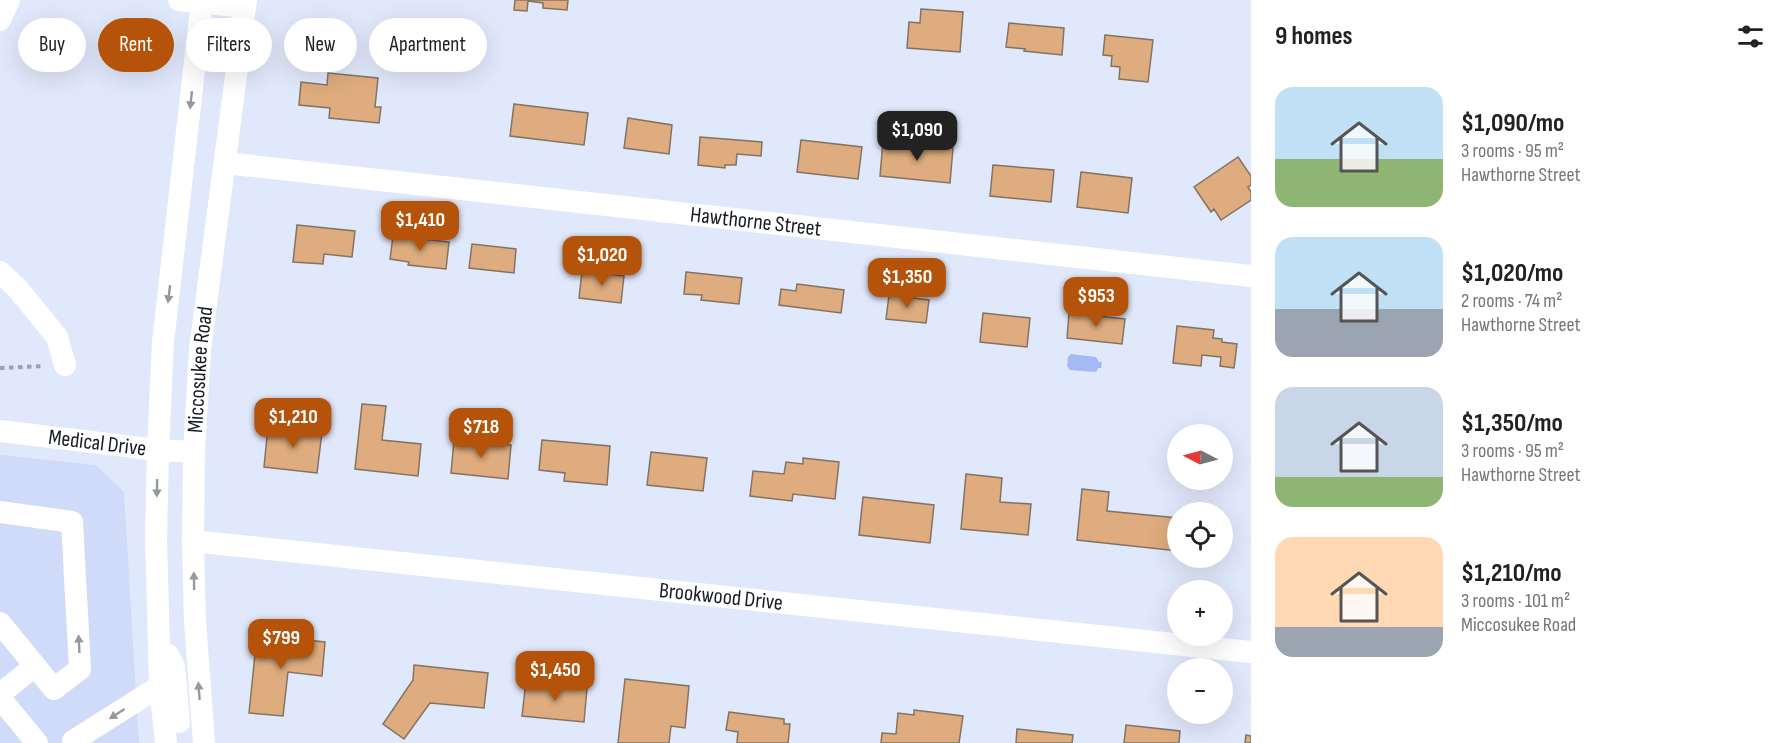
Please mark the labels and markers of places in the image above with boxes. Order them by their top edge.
pin: $1,090 [868,111,966,162]
pin: $1,410 [371,201,469,252]
pin: $1,020 [553,236,651,287]
pin: $1,350 [858,258,956,309]
pin: $953 [1060,277,1132,328]
pin: $1,210 [244,398,342,449]
pin: $718 [445,408,517,459]
pin: $799 [245,619,317,670]
pin: $1,450 [506,651,604,702]

